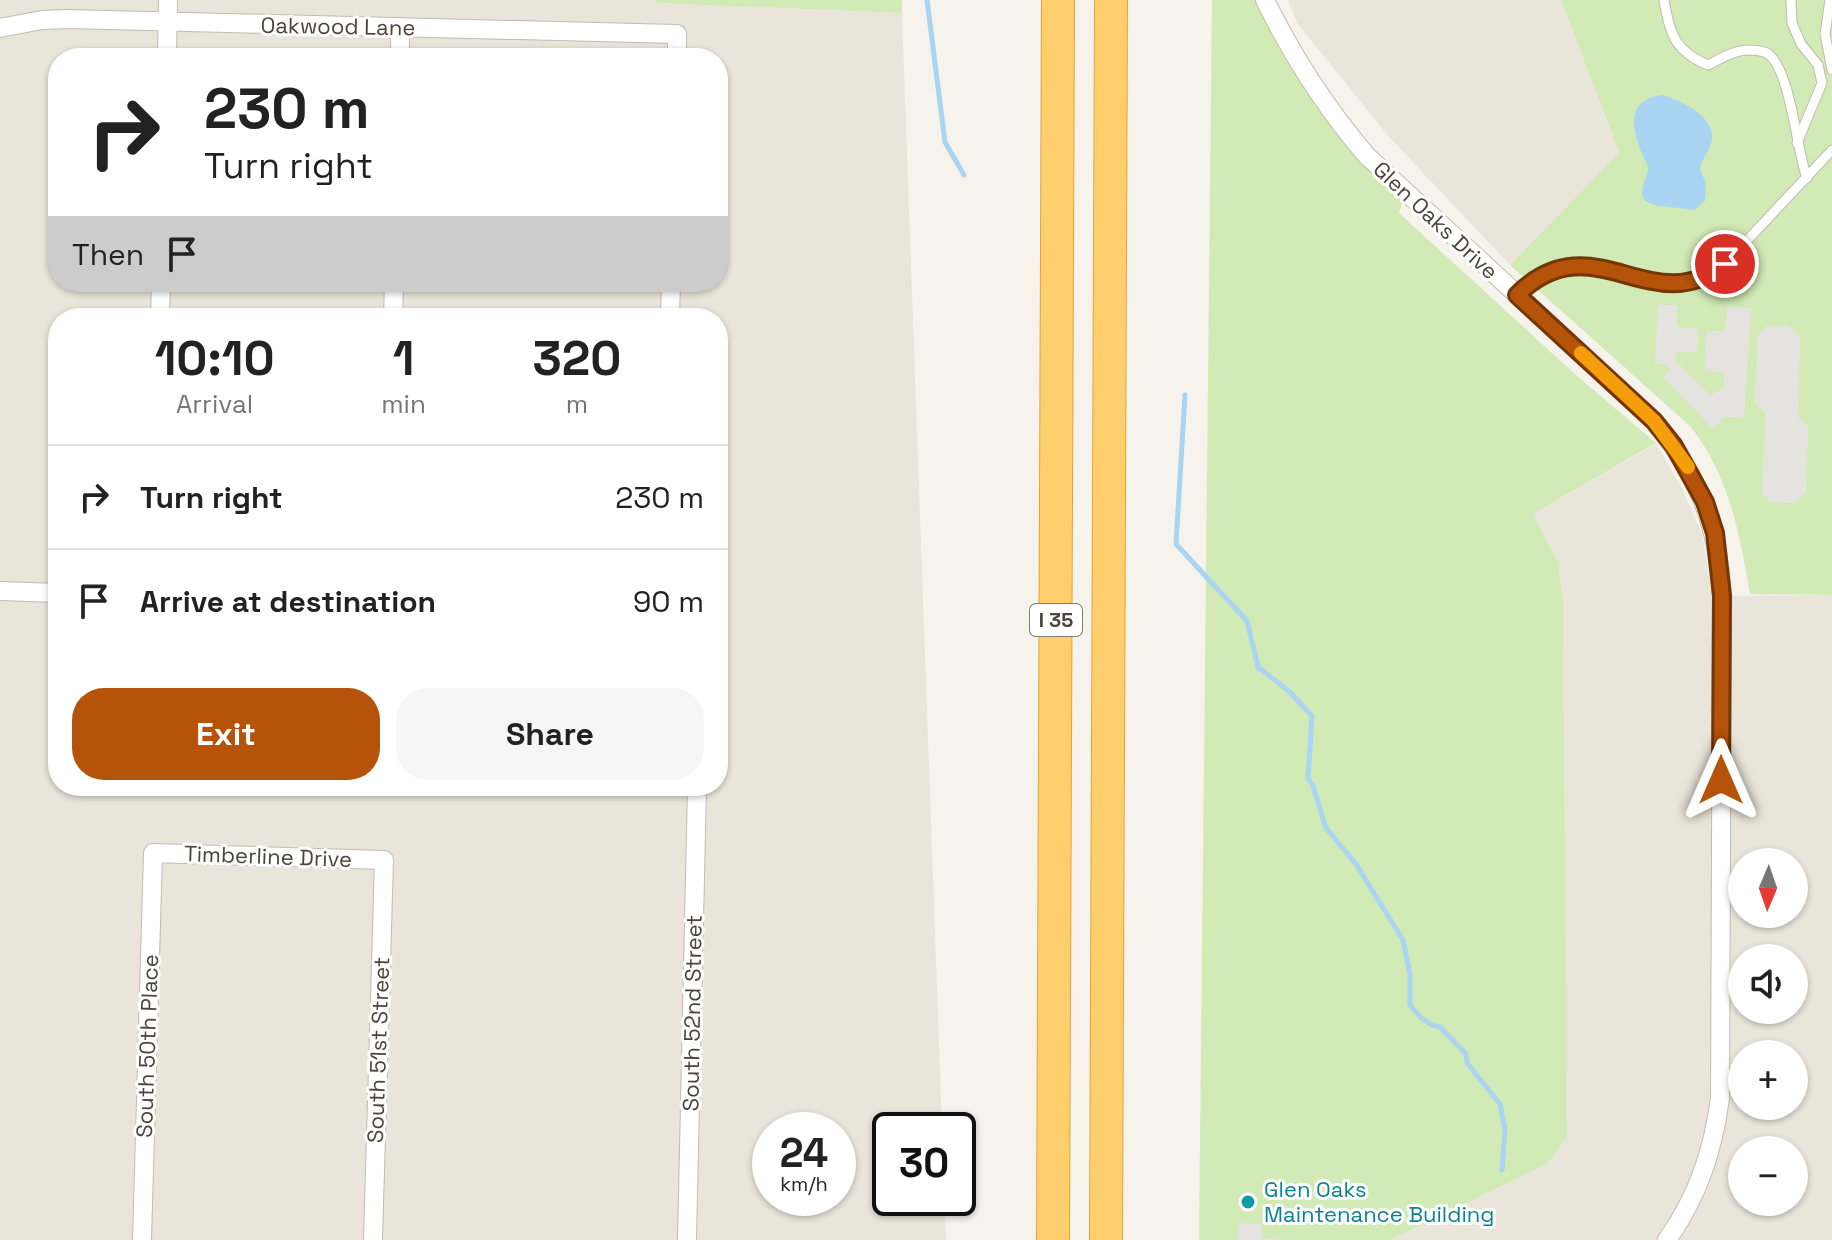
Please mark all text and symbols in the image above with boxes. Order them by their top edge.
street label: Oakwood Lane [260,11,416,41]
text: 230 m [204,73,370,144]
icon: right [72,80,176,184]
text: Turn right [204,143,373,189]
street label: Glen Oaks Drive [1368,155,1504,285]
pin [1691,230,1759,298]
icon: arrive [160,232,204,276]
text: Then [72,235,144,274]
icon: arrive [1703,242,1747,286]
text: 10:10 [155,328,275,389]
text: 1 [393,328,414,389]
text: 320 [533,328,621,389]
text: Arrival [176,387,253,421]
text: min [381,387,426,421]
text: m [566,387,588,421]
icon: right [72,475,116,519]
text: Turn right [140,478,283,517]
text: 230 m [615,478,704,517]
icon: arrive [72,579,116,623]
text: Arrive at destination [140,582,436,621]
text: 90 m [633,582,704,621]
road number: I 35 [1030,604,1082,636]
button: Exit [72,688,380,780]
button: Share [396,688,704,780]
position arrow [1679,738,1763,822]
street label: Timberline Drive [183,839,353,873]
north arrow [1728,848,1808,928]
map controls [1728,848,1808,1216]
street label: South 52nd Street [676,914,708,1112]
button: sound [1728,944,1808,1024]
street label: South 50th Place [130,954,164,1138]
street label: South 51st Street [361,956,395,1144]
button: + [1728,1040,1808,1120]
speed limit sign: 30 [872,1112,976,1216]
text: 24 [780,1128,828,1179]
button: − [1728,1136,1808,1216]
text: km/h [780,1171,828,1197]
place label: Glen Oaks Maintenance Building [1264,1175,1494,1228]
marker: Glen Oaks Maintenance Building [1239,1193,1257,1211]

